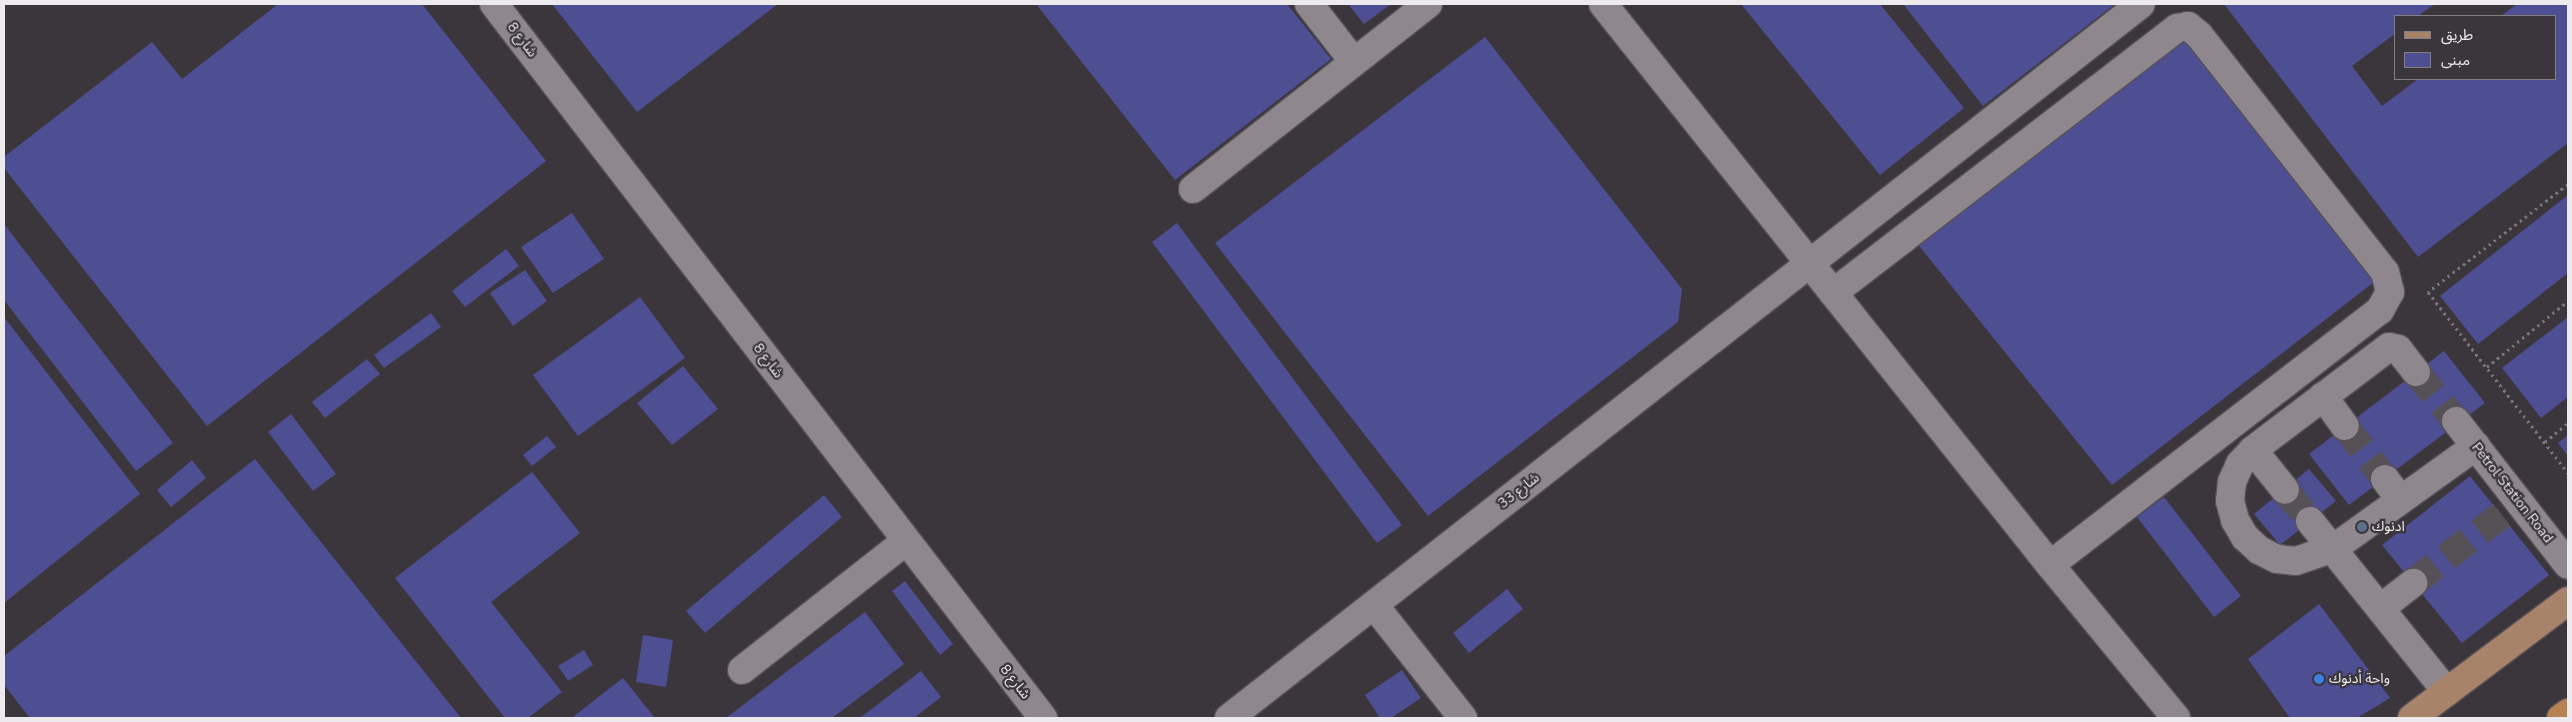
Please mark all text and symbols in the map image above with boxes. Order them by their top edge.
legend [2394,15,2557,80]
street label: شارع 8 [503,19,541,61]
text: طريق [2441,25,2473,45]
text: مبنى [2441,50,2470,70]
street label: شارع 8 [749,340,787,382]
street label: Petrol Station Road [2468,440,2556,546]
street label: شارع 33 [1495,470,1543,512]
place label: ادنوك [2372,519,2405,535]
marker: ادنوك [2356,521,2368,533]
street label: شارع 8 [996,661,1034,703]
place label: واحة أدنوك [2329,671,2390,687]
marker: واحة أدنوك [2313,673,2325,685]

